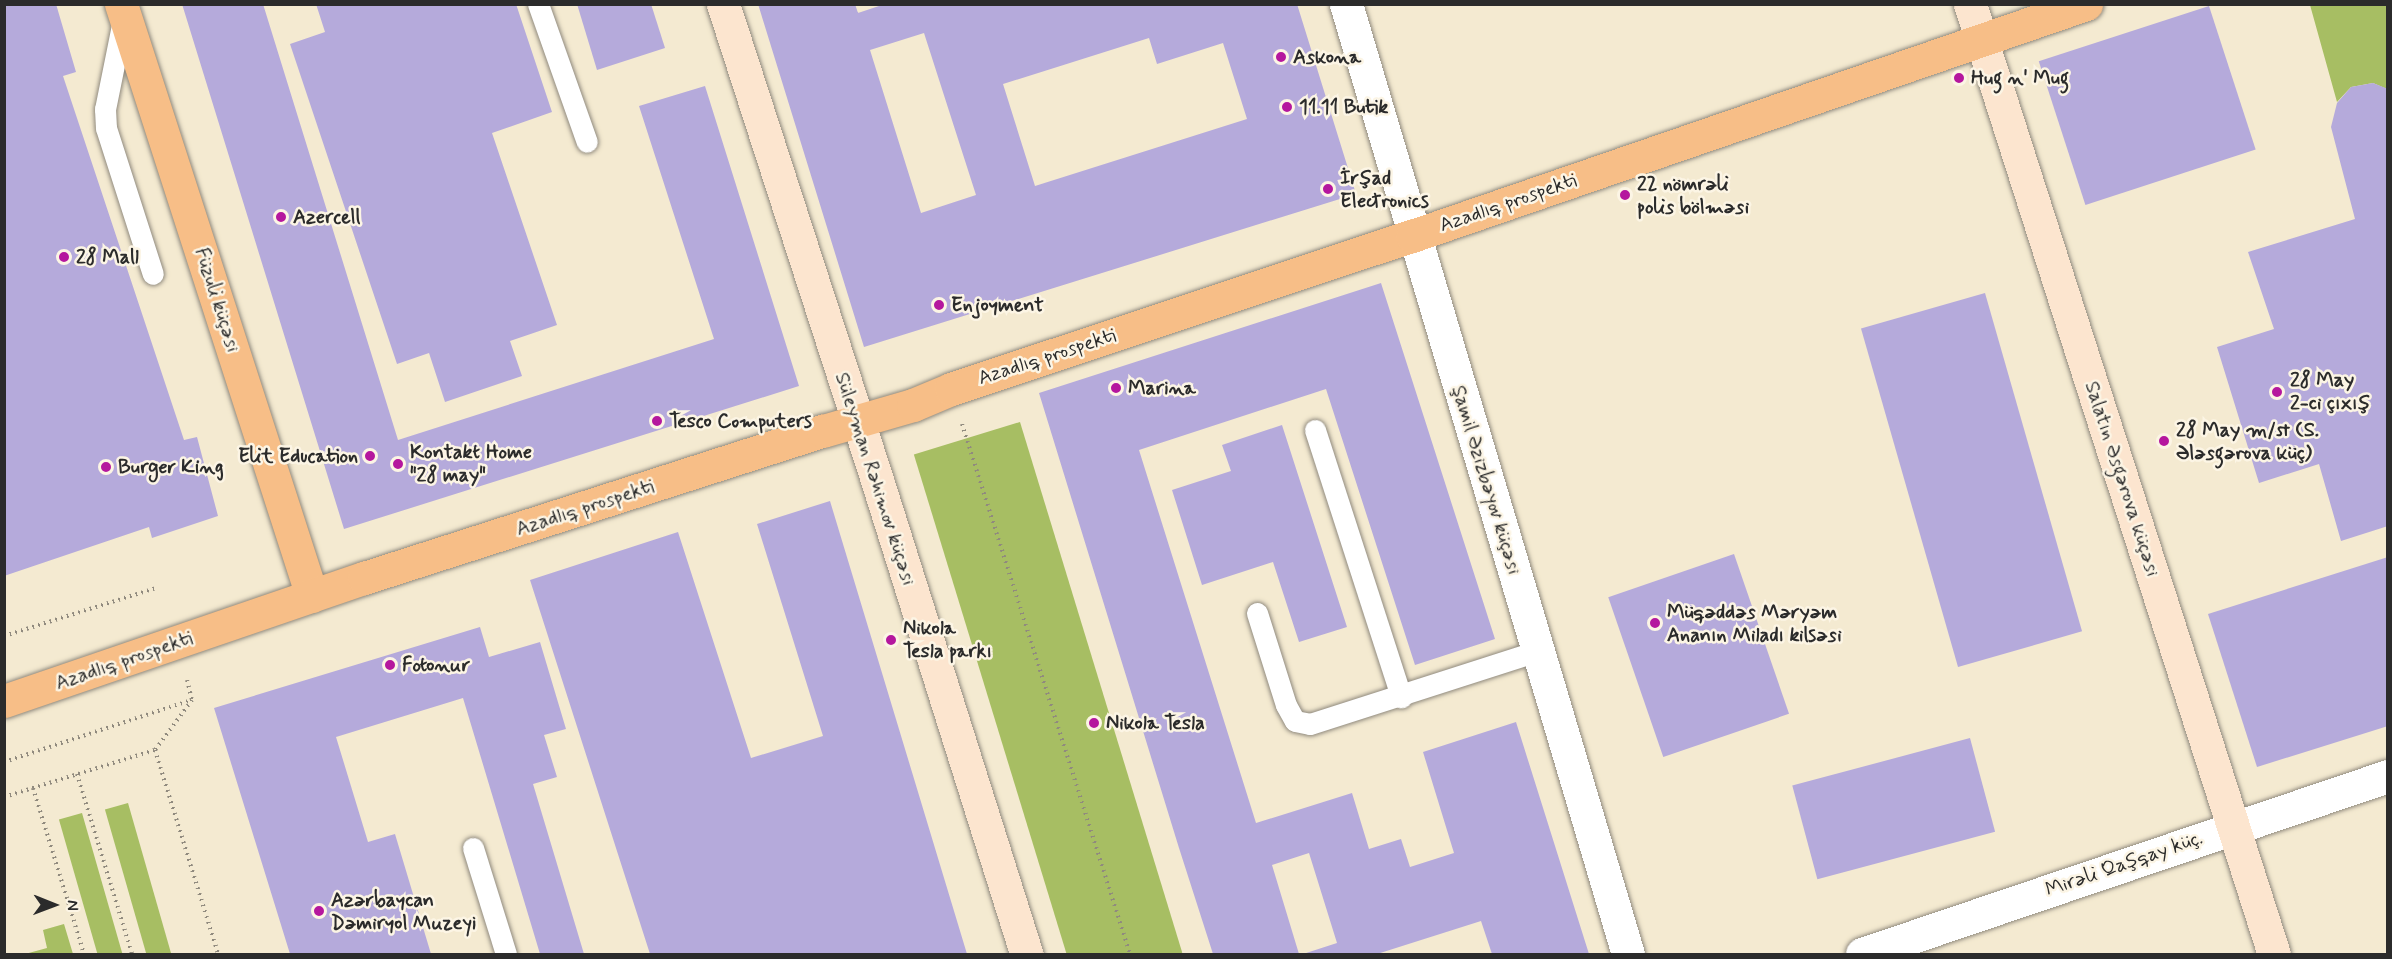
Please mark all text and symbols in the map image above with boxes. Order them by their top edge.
place label: Askona [1293,45,1361,69]
marker: Askona [1274,50,1288,64]
place label: Hug n' Mug [1971,66,2064,90]
marker: Hug n' Mug [1952,71,1966,85]
place label: 11.11 Butik [1299,95,1388,119]
marker: 11.11 Butik [1280,100,1294,114]
place label: İrşad Electronics [1340,166,1429,213]
street label: Azadlıq prospekti [1437,168,1579,238]
place label: 22 nömrəli polis bölməsi [1637,172,1747,219]
marker: İrşad Electronics [1321,182,1335,196]
marker: 22 nömrəli polis bölməsi [1618,188,1632,202]
place label: Azercell [293,205,360,229]
marker: Azercell [274,210,288,224]
place label: 28 Mall [76,245,139,269]
street label: Füzuli küçəsi [189,245,245,355]
marker: 28 Mall [57,250,71,264]
place label: Enjoyment [951,293,1044,317]
marker: Enjoyment [932,298,946,312]
street label: Azadlıq prospekti [975,324,1119,390]
place label: 28 May 2-ci çıxış [2290,368,2370,415]
street label: Süleyman Rəhimov küçəsi [829,370,921,588]
place label: Marina [1128,376,1196,400]
street label: Salatın Əsgərova küçəsi [2079,379,2165,579]
marker: Marina [1109,381,1123,395]
street label: Şamil Əzizbəyov küçəsi [1446,383,1526,577]
marker: 28 May 2-ci çıxış [2268,383,2286,401]
place label: Tesco Computers [669,409,811,433]
marker: Tesco Computers [650,414,664,428]
place label: 28 May m/st (S. Ələsgərova küç) [2176,418,2313,465]
marker: 28 May m/st (S. Ələsgərova küç) [2157,434,2171,448]
place label: Kontakt Home "28 may" [410,440,535,487]
place label: Elit Education [238,444,358,468]
marker: Elit Education [363,449,377,463]
place label: Burger King [118,455,221,479]
marker: Kontakt Home "28 may" [391,457,405,471]
marker: Burger King [99,460,113,474]
street label: Azadlıq prospekti [513,475,657,541]
place label: Müqəddəs Məryəm Ananın Miladı kilsəsi [1667,600,1842,647]
place label: Nikola Tesla parkı [903,616,991,663]
marker: Müqəddəs Məryəm Ananın Miladı kilsəsi [1648,616,1662,630]
street label: Azadlıq prospekti [53,626,195,696]
marker: Nikola Tesla parkı [884,633,898,647]
place label: Fotonur [402,653,470,677]
marker: Fotonur [383,658,397,672]
place label: Nikola Tesla [1106,711,1205,735]
marker: Nikola Tesla [1087,716,1101,730]
street label: Mirəli Qaşqay küç. [2042,826,2206,902]
north arrow [24,875,84,935]
place label: Azərbaycan Dəmiryol Muzeyi [331,888,473,935]
text: N [62,900,83,911]
marker: Azərbaycan Dəmiryol Muzeyi [312,904,326,918]

